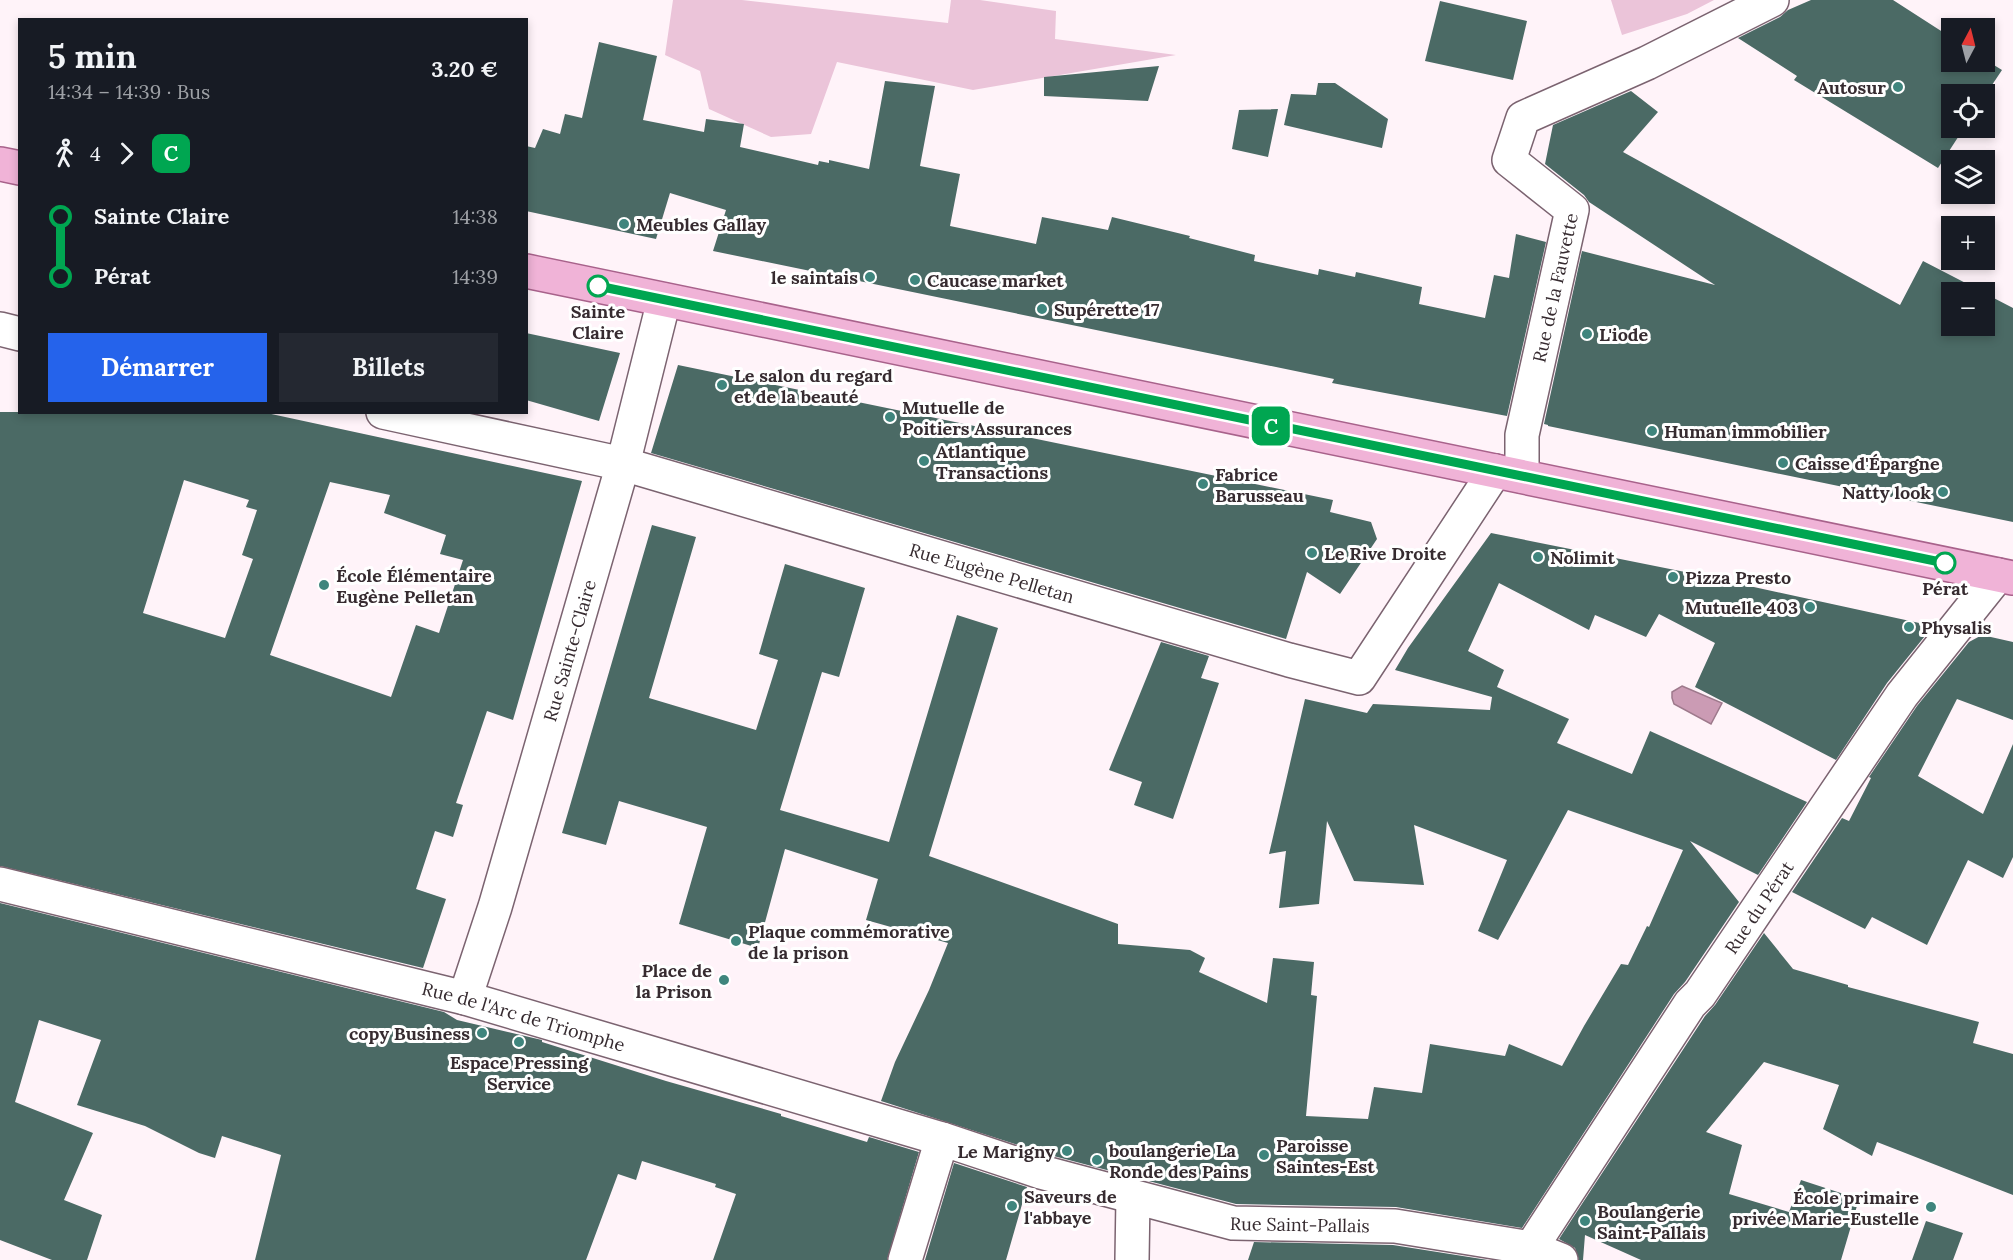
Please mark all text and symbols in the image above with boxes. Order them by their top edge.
north arrow [1941,18,1995,72]
map controls [1941,18,1995,336]
text: 5 min [48,35,137,77]
text: 3.20 € [431,55,498,83]
place label: Autosur [1817,76,1886,99]
text: 14:34 – 14:39 · Bus [48,79,210,104]
marker: Autosur [1891,80,1905,94]
button: locate [1941,84,1995,138]
icon: walk [48,137,81,170]
icon: forward [110,137,143,170]
text: C [164,140,178,167]
text: 4 [90,141,101,166]
button: layers [1941,150,1995,204]
text: Sainte Claire [94,202,229,230]
text: 14:38 [453,204,498,229]
street label: Rue de la Fauvette [1527,211,1583,364]
place label: Meubles Gallay [636,213,766,236]
button: + [1941,216,1995,270]
marker: Meubles Gallay [617,217,631,231]
text: Pérat [94,262,151,290]
text: 14:39 [452,264,498,289]
place label: le saintais [771,266,858,289]
place label: Caucase market [927,269,1064,292]
marker: le saintais [863,270,877,284]
marker: Caucase market [908,273,922,287]
marker: Sainte Claire [587,275,609,297]
button: − [1941,282,1995,336]
place label: Supérette 17 [1054,298,1160,321]
place label: Sainte Claire [571,300,626,344]
marker: Supérette 17 [1035,302,1049,316]
place label: L'iode [1599,323,1649,346]
marker: L'iode [1580,327,1594,341]
button: Démarrer [48,333,267,402]
button: Billets [279,333,498,402]
place label: Le salon du regard et de la beauté [734,364,893,408]
marker: Le salon du regard et de la beauté [715,378,729,392]
place label: Mutuelle de Poitiers Assurances [902,396,1072,440]
line badge: C [1252,406,1290,446]
marker: Mutuelle de Poitiers Assurances [883,410,897,424]
text: C [1264,413,1278,440]
place label: Human immobilier [1664,420,1827,443]
marker: Human immobilier [1645,424,1659,438]
place label: Atlantique Transactions [936,440,1049,484]
place label: Caisse d'Épargne [1795,452,1940,475]
marker: Atlantique Transactions [917,454,931,468]
marker: Caisse d'Épargne [1776,456,1790,470]
place label: Fabrice Barusseau [1215,463,1304,507]
marker: Fabrice Barusseau [1196,477,1210,491]
place label: Natty look [1842,481,1931,504]
marker: Natty look [1936,485,1950,499]
street label: Rue Eugène Pelletan [907,537,1077,608]
place label: Le Rive Droite [1324,542,1447,565]
marker: Le Rive Droite [1305,546,1319,560]
place label: Nolimit [1550,546,1615,569]
marker: Nolimit [1531,550,1545,564]
marker: Pérat [1934,552,1956,574]
place label: École Élémentaire Eugène Pelletan [336,564,492,608]
place label: Pizza Presto [1685,566,1791,589]
marker: Pizza Presto [1666,570,1680,584]
street label: Rue Sainte-Claire [538,576,601,724]
place label: Pérat [1922,577,1969,600]
marker: École Élémentaire Eugène Pelletan [317,578,331,592]
place label: Mutuelle 403 [1685,596,1798,619]
marker: Mutuelle 403 [1803,600,1817,614]
place label: Physalis [1921,616,1992,639]
marker: Physalis [1902,620,1916,634]
street label: Rue du Pérat [1719,856,1798,958]
place label: Plaque commémorative de la prison [748,920,950,964]
marker: Plaque commémorative de la prison [729,934,743,948]
place label: Place de la Prison [636,959,713,1003]
marker: Place de la Prison [717,973,731,987]
street label: Rue de l'Arc de Triomphe [420,976,628,1056]
place label: copy Business [349,1022,470,1045]
marker: copy Business [475,1026,489,1040]
marker: Espace Pressing Service [512,1035,526,1049]
place label: Espace Pressing Service [450,1051,589,1095]
place label: Paroisse Saintes-Est [1276,1134,1375,1178]
place label: boulangerie La Ronde des Pains [1108,1139,1249,1183]
place label: Le Marigny [957,1140,1055,1163]
marker: Le Marigny [1060,1144,1074,1158]
marker: Paroisse Saintes-Est [1257,1148,1271,1162]
marker: boulangerie La Ronde des Pains [1090,1153,1104,1167]
place label: Saveurs de l'abbaye [1024,1185,1117,1229]
place label: École primaire privée Marie-Eustelle [1732,1186,1919,1230]
marker: Saveurs de l'abbaye [1005,1199,1019,1213]
place label: Boulangerie Saint-Pallais [1597,1200,1706,1244]
marker: École primaire privée Marie-Eustelle [1924,1200,1938,1214]
street label: Rue Saint-Pallais [1230,1211,1370,1237]
marker: Boulangerie Saint-Pallais [1578,1214,1592,1228]

